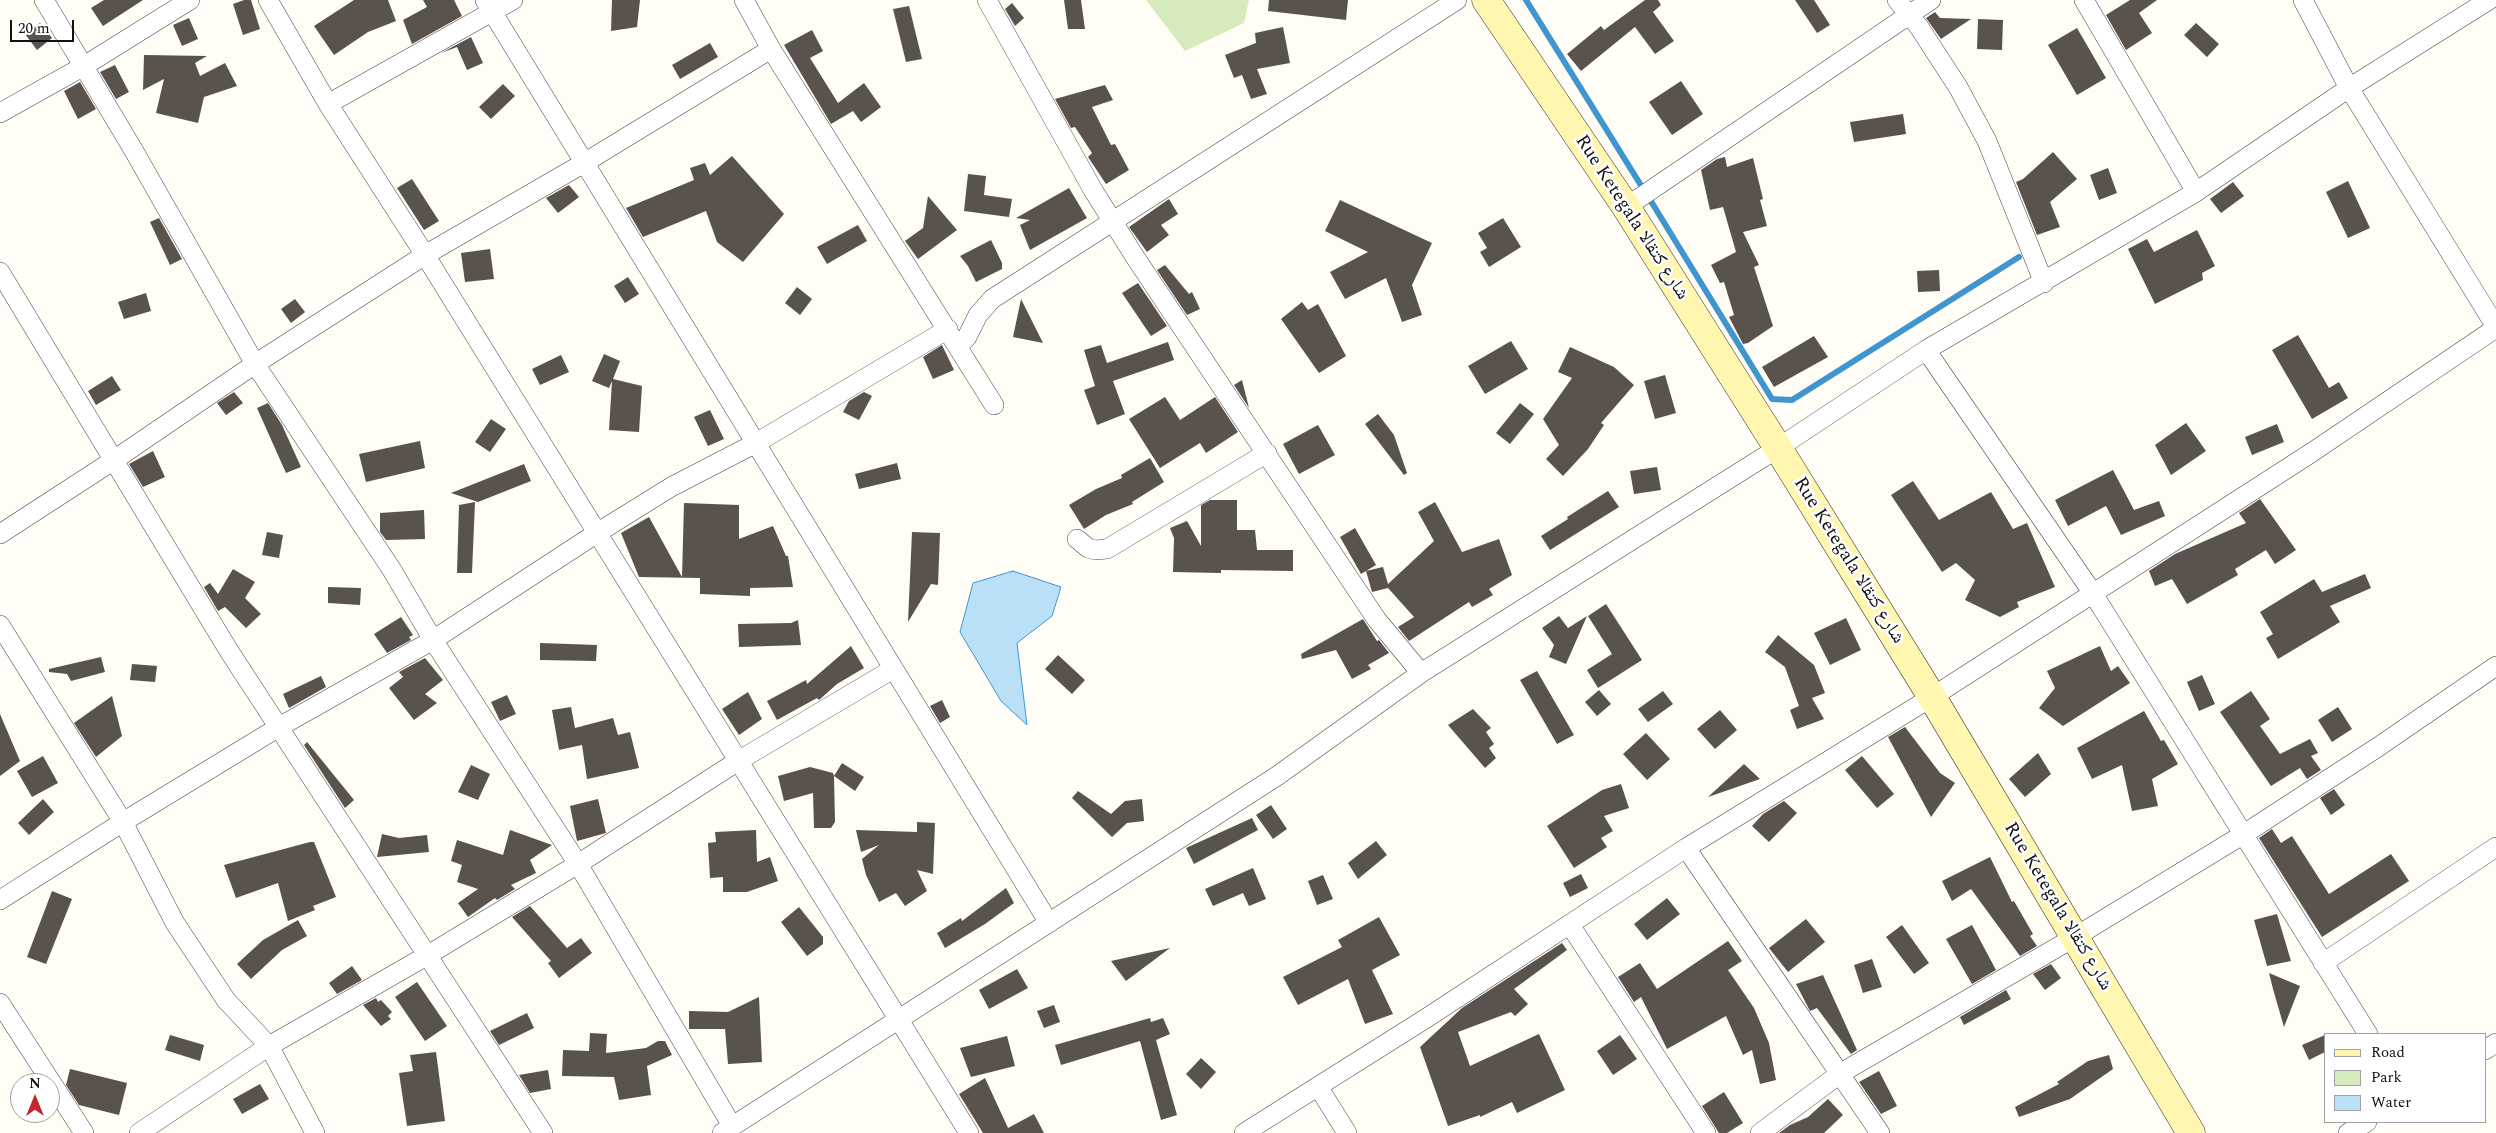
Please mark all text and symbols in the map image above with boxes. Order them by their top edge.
scale bar [12,10,76,42]
text: 20 m [18,17,50,40]
street label: Rue Ketegala شارع كتقالا [1569,131,1693,305]
street label: Rue Ketegala شارع كتقالا [1787,473,1909,649]
street label: Rue Ketegala شارع كتقالا [1998,819,2116,995]
legend [2324,1033,2486,1123]
text: Road [2371,1041,2405,1064]
text: Park [2371,1066,2402,1089]
north arrow [10,1073,60,1123]
text: N [29,1073,41,1094]
text: Water [2371,1091,2411,1114]

